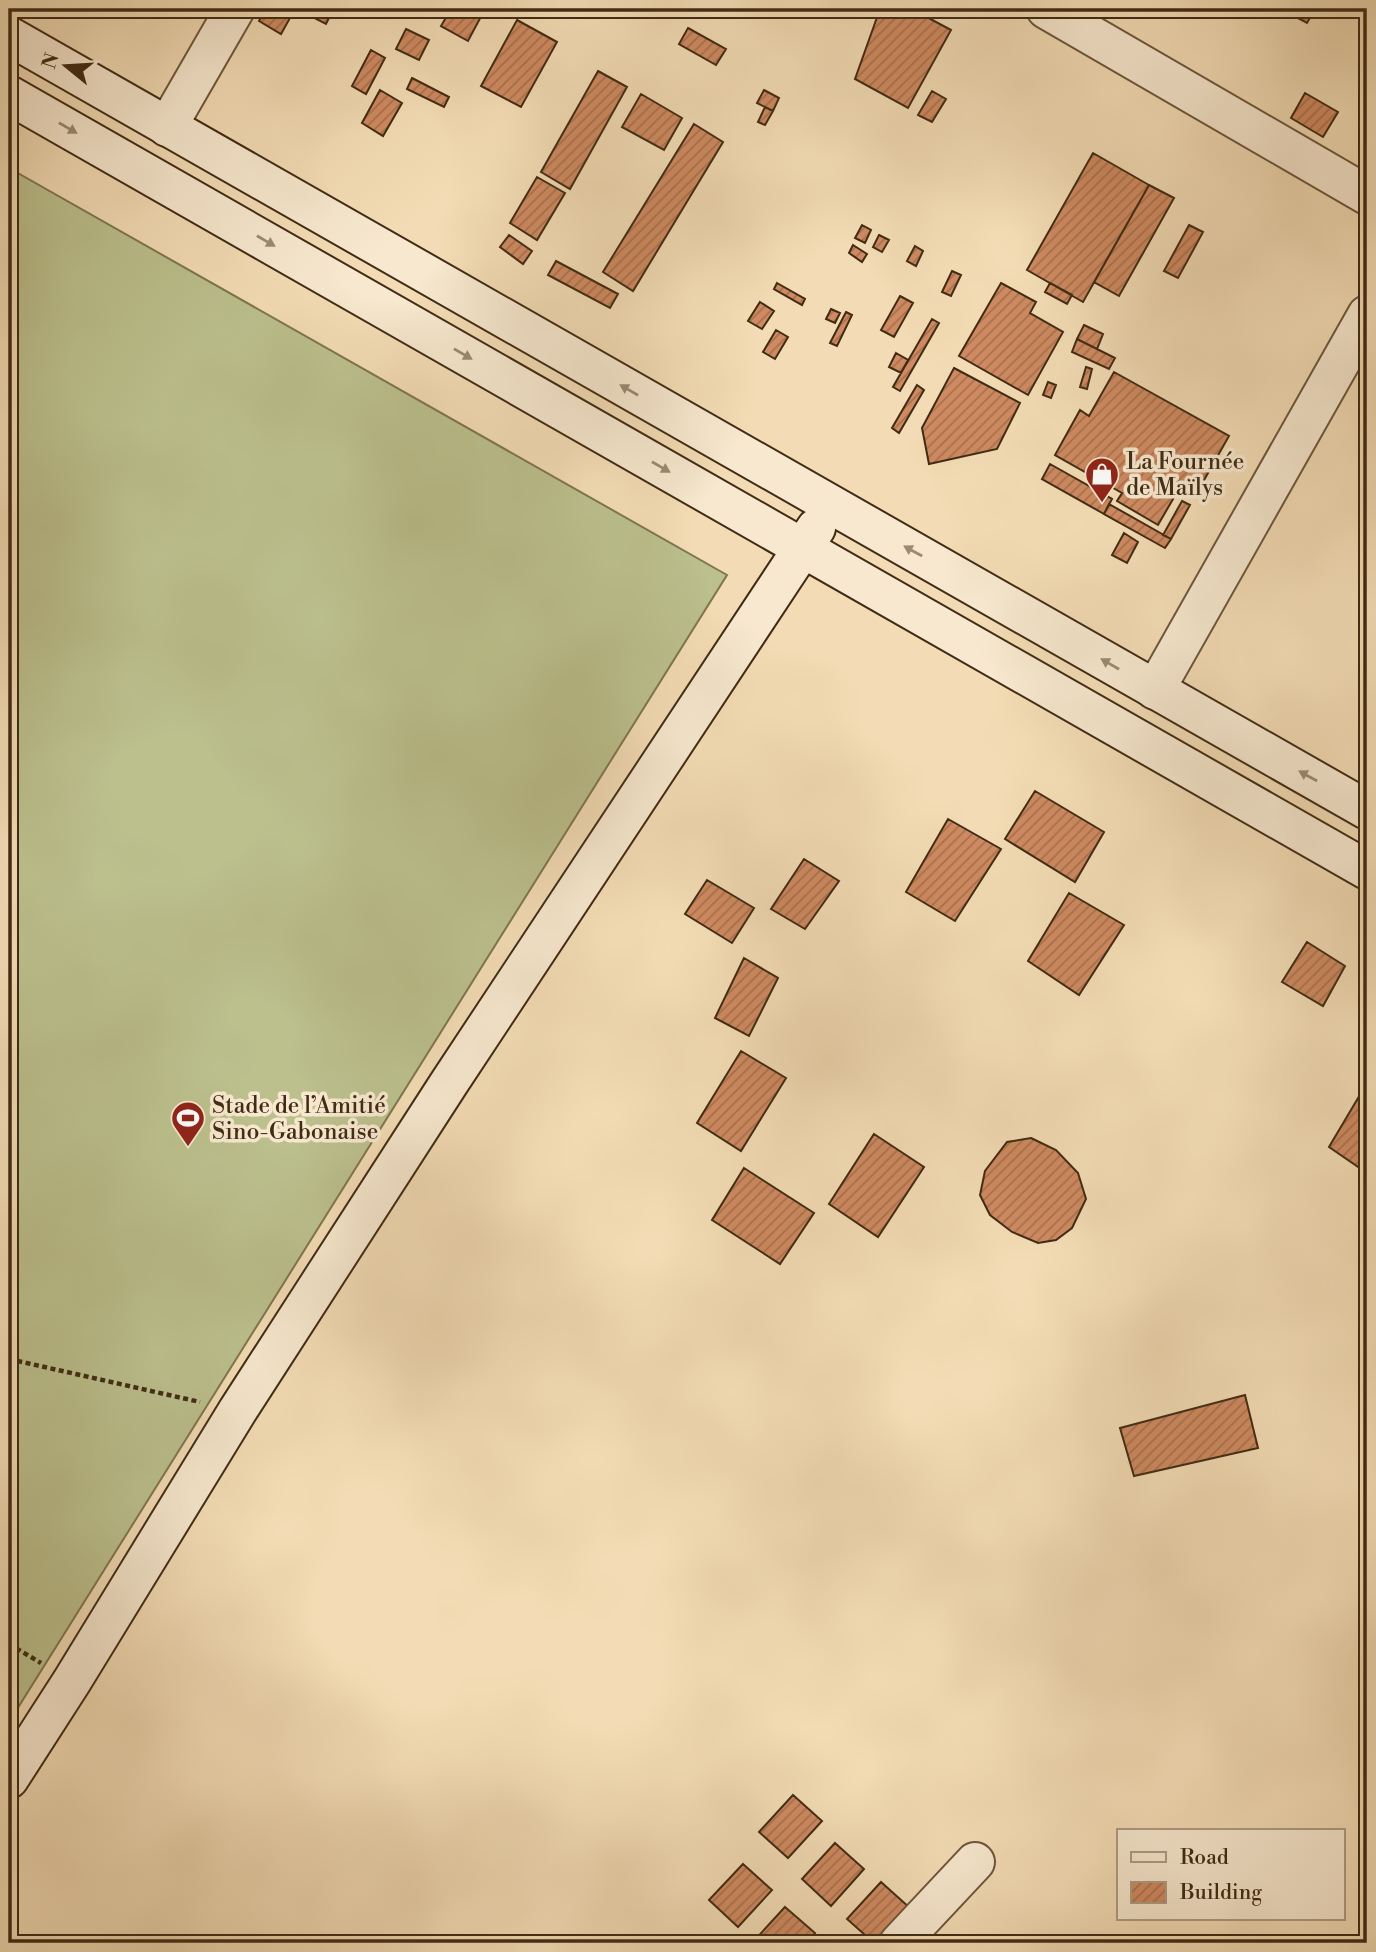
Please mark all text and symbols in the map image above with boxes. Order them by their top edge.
north arrow [32,32,102,102]
text: N [37,50,65,72]
one-way arrow [59,122,78,134]
one-way arrow [256,235,275,247]
one-way arrow [454,348,473,360]
one-way arrow [620,384,639,396]
place label: La Fournée de Maïlys [1126,448,1244,502]
shop icon: La Fournée de Maïlys [1083,455,1121,504]
one-way arrow [651,461,671,473]
one-way arrow [903,545,922,557]
one-way arrow [1100,658,1119,670]
one-way arrow [1298,770,1317,782]
place label: Stade de l’Amitié Sino-Gabonaise [212,1092,386,1146]
sports icon: Stade de l’Amitié Sino-Gabonaise [169,1099,207,1148]
legend [1117,1829,1344,1920]
text: Road [1180,1845,1229,1871]
text: Building [1179,1880,1262,1906]

